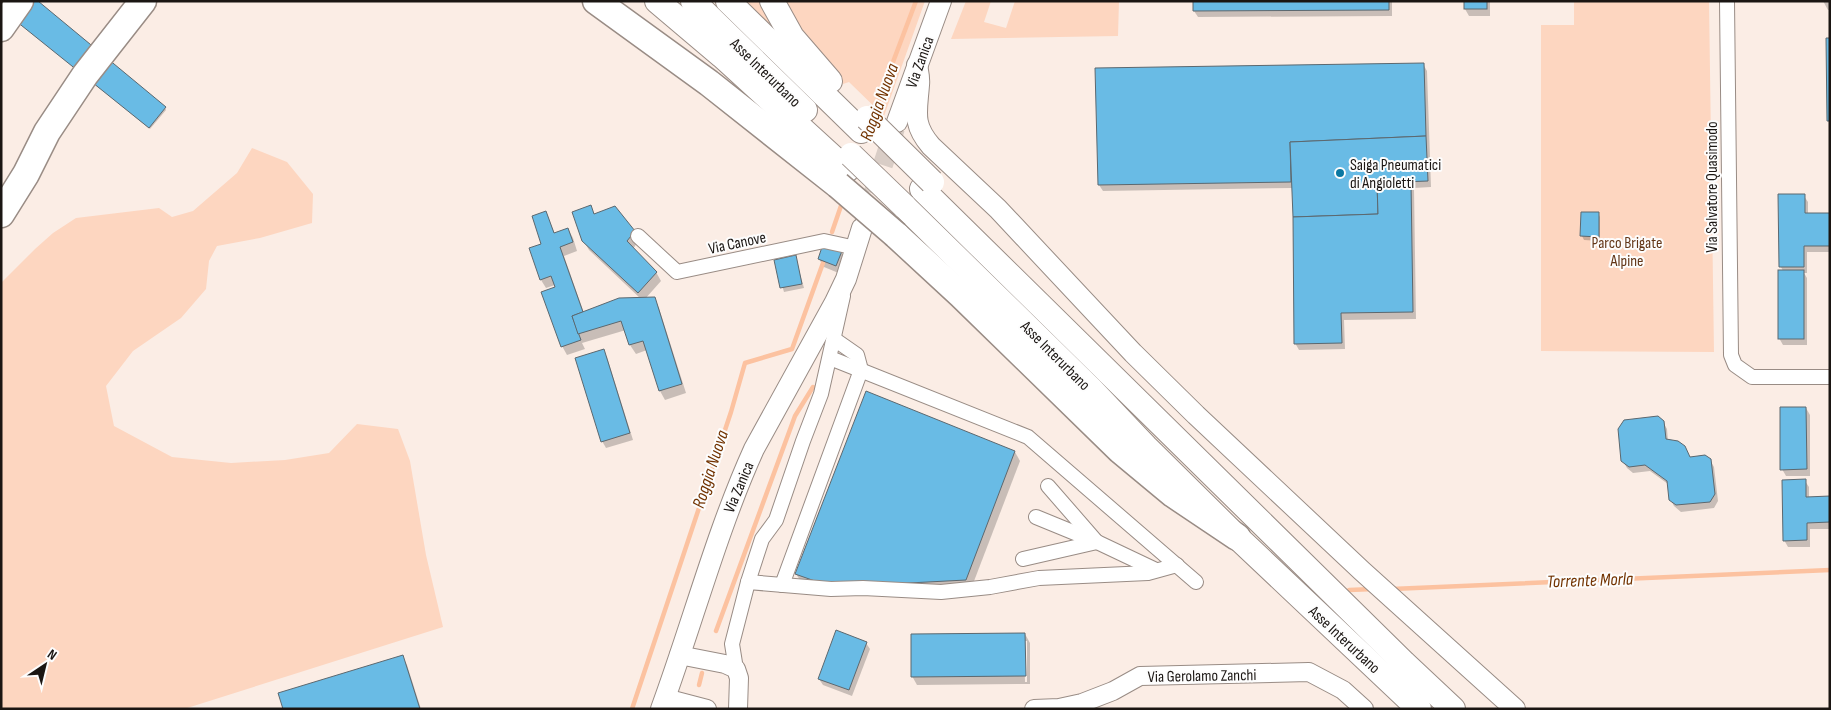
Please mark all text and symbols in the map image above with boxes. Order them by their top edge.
street label: Asse Interurbano [725,34,804,111]
street label: Via Zanica [902,34,939,91]
water label: Roggia Nuova [856,60,903,144]
street label: Via Salvatore Quasimodo [1703,121,1722,253]
place label: Saiga Pneumatici di Angioletti [1350,156,1441,193]
marker: Saiga Pneumatici di Angioletti [1334,167,1346,179]
street label: Via Canove [707,228,768,259]
park label: Parco Brigate Alpine [1592,234,1662,271]
street label: Asse Interurbano [1015,317,1094,395]
water label: Roggia Nuova [688,427,733,511]
street label: Via Zanica [720,459,759,516]
water label: Torrente Morla [1547,568,1634,592]
street label: Asse Interurbano [1304,602,1384,678]
north arrow [20,640,70,690]
text: N [44,646,60,664]
street label: Via Gerolamo Zanchi [1148,666,1256,687]

